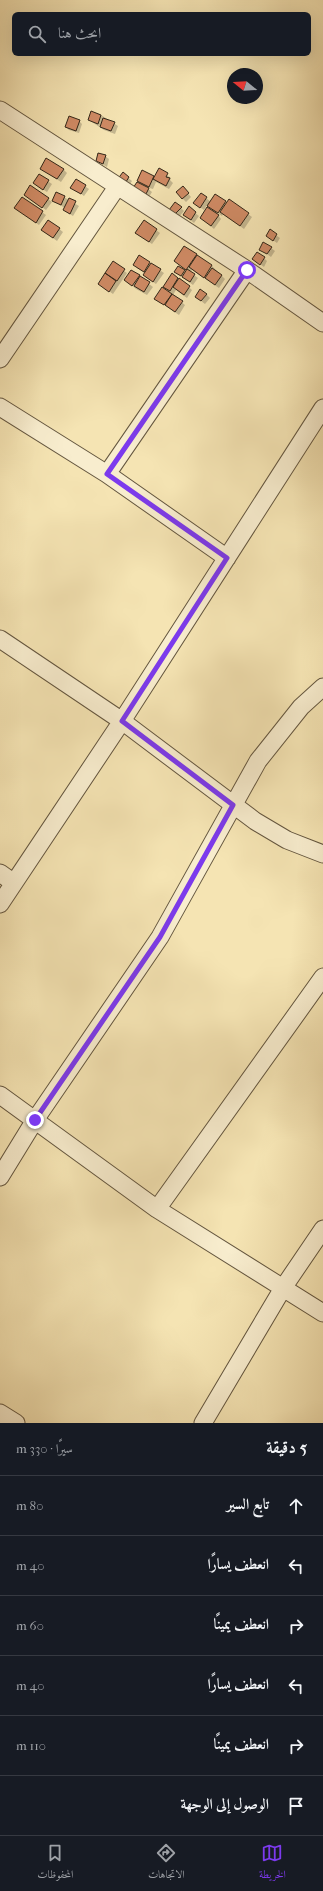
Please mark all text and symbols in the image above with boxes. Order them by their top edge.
search box [12,12,311,56]
icon: search [26,23,48,45]
text: ابحث هنا [58,24,101,42]
north arrow [227,68,263,104]
route start [238,261,256,279]
route end [26,1111,44,1129]
text: 5 دقيقة [266,1437,307,1457]
text: سيرًا · 330 m [16,1441,73,1456]
text: تابع السير [227,1495,269,1513]
icon: ahead [285,1495,307,1517]
text: 80 m [16,1498,43,1513]
text: انعطف يسارًا [208,1555,269,1573]
icon: left [285,1555,307,1577]
text: 40 m [16,1558,44,1573]
text: انعطف يمينًا [214,1615,269,1633]
icon: right [285,1615,307,1637]
text: 60 m [16,1618,44,1633]
text: انعطف يسارًا [208,1675,269,1693]
icon: left [285,1675,307,1697]
text: 40 m [16,1678,44,1693]
text: انعطف يمينًا [214,1735,269,1753]
icon: right [285,1735,307,1757]
text: 110 m [16,1738,46,1753]
text: الوصول إلى الوجهة [180,1795,269,1813]
icon: arrive [285,1795,307,1817]
tab: المحفوظات [37,1842,73,1885]
tab: الاتجاهات [148,1842,185,1885]
tab: الخريطة [259,1842,286,1885]

